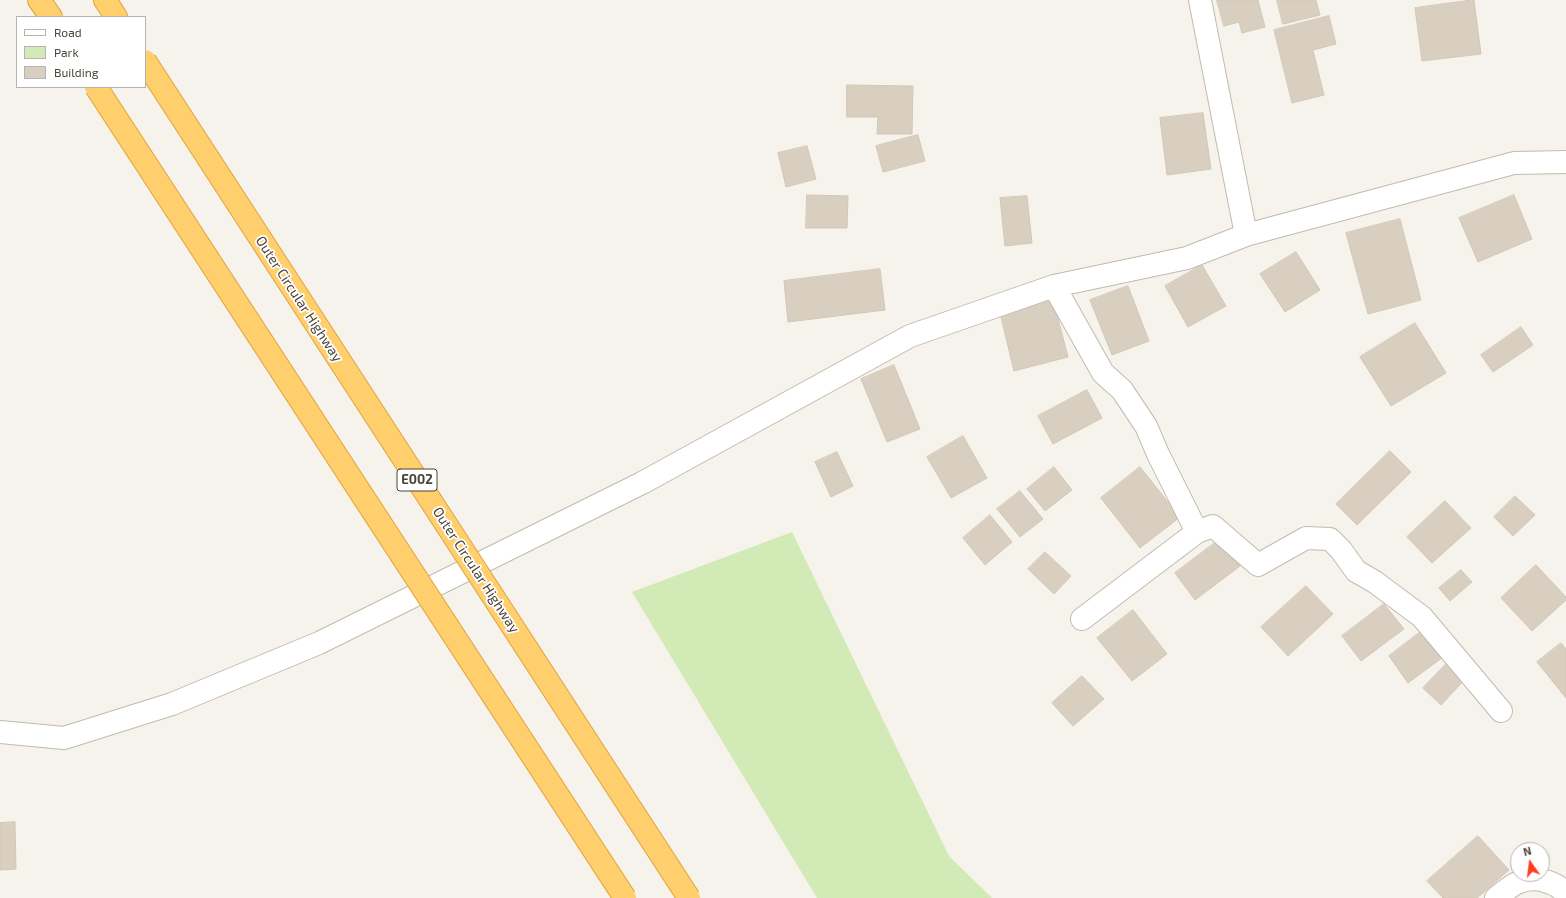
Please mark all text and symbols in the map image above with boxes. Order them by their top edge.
legend [16,16,146,88]
text: Road [54,25,82,39]
text: Park [54,45,79,59]
text: Building [54,65,98,79]
street label: Outer Circular Highway [252,233,346,365]
road number: E002 [397,469,437,491]
street label: Outer Circular Highway [429,504,523,636]
north arrow [1510,842,1550,882]
text: N [1522,844,1533,858]

